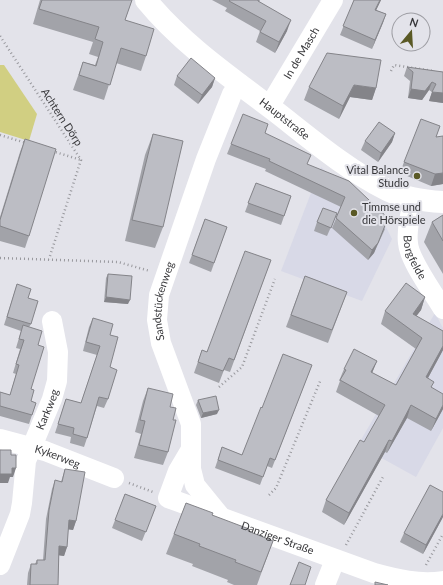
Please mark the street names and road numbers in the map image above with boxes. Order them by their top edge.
street label: In de Masch [280,24,321,81]
street label: Achtern Dörp [39,86,86,148]
street label: Hauptstraße [257,95,313,142]
street label: Borgfelde [401,235,430,282]
street label: Sandstückenweg [150,259,176,342]
street label: Karkweg [33,387,60,431]
street label: Kykerweg [33,442,82,470]
street label: Danziger Straße [239,518,316,557]

